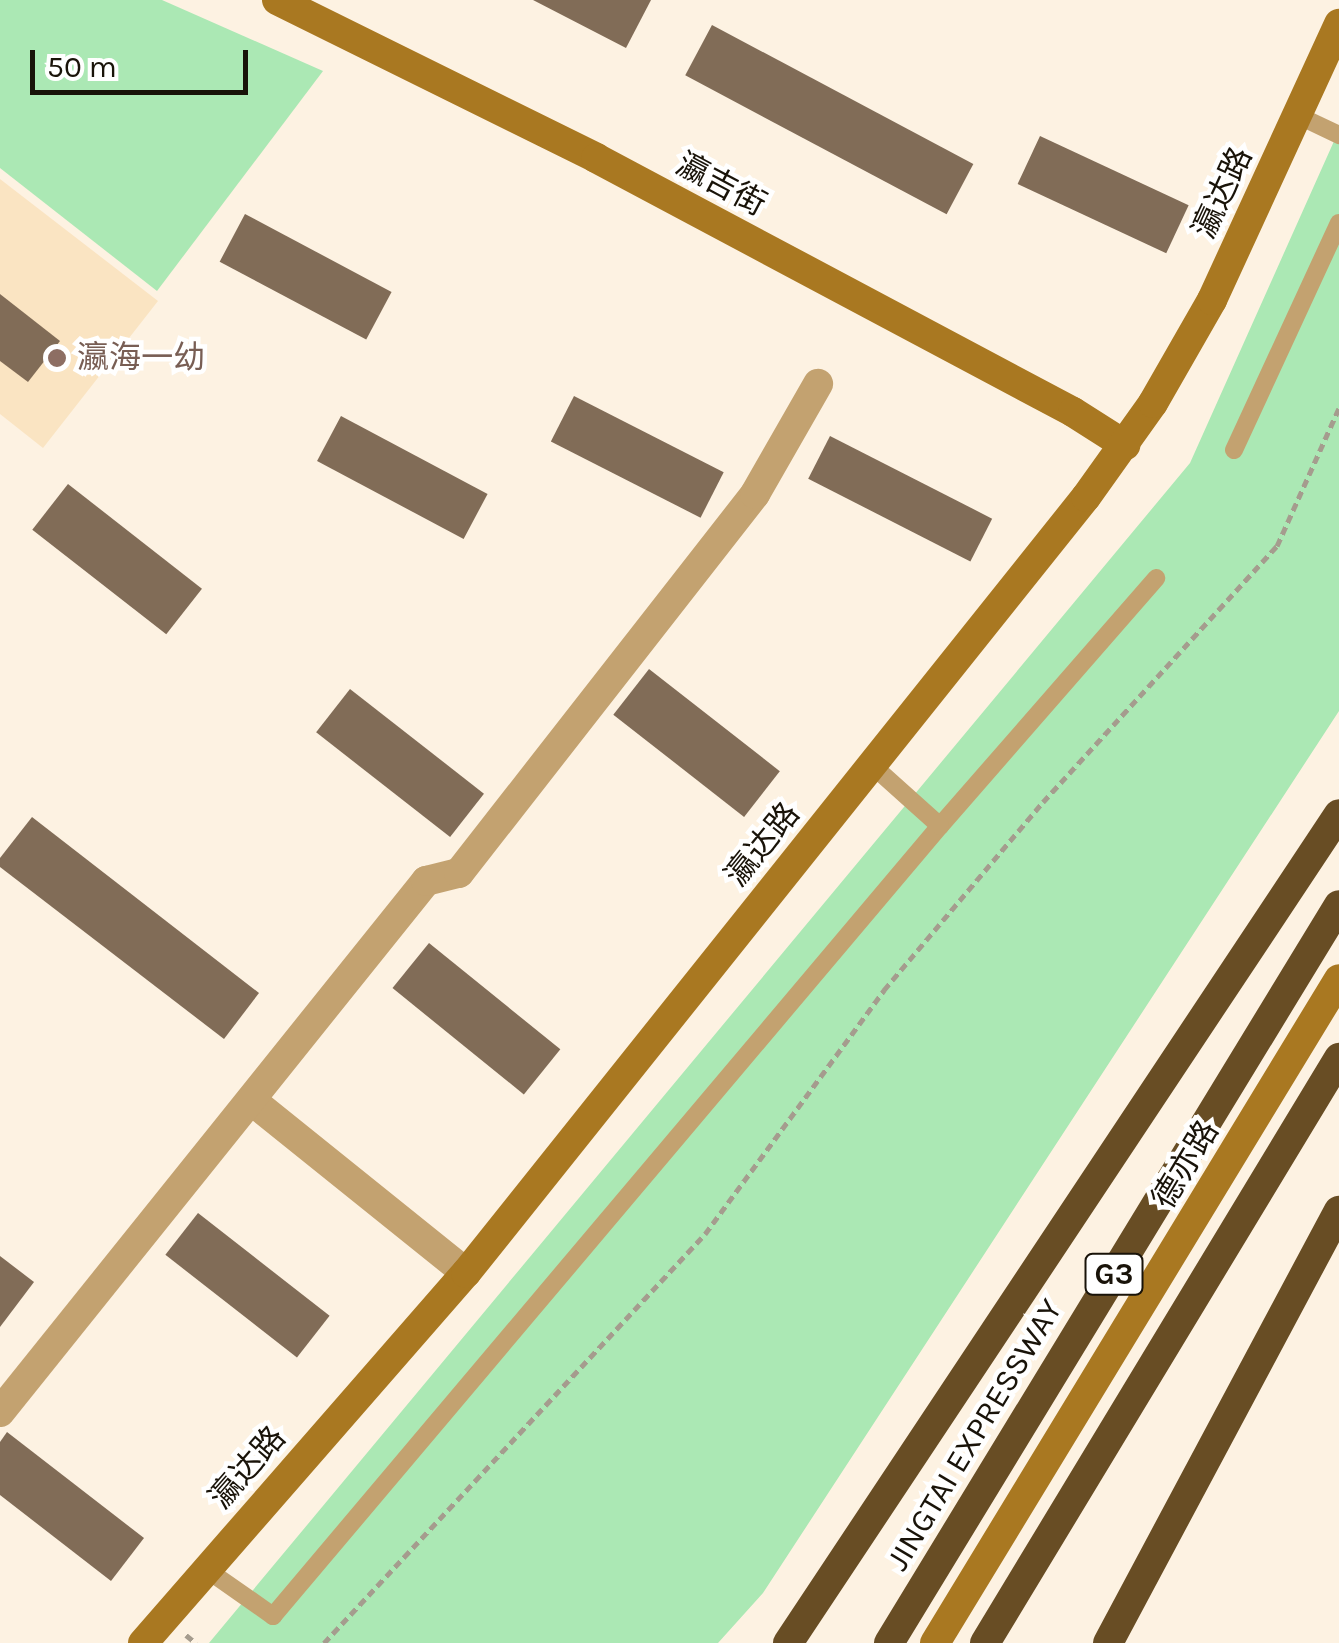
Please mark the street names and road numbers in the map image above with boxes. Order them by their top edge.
street label: 瀛达路 [1185,141,1261,245]
street label: 瀛吉街 [670,146,772,224]
street label: 瀛达路 [718,796,808,894]
street label: 德亦路 [1145,1114,1227,1216]
road number: G3 [1084,1249,1144,1299]
street label: JINGTAI EXPRESSWAY [879,1293,1071,1577]
street label: 瀛达路 [202,1419,294,1517]

